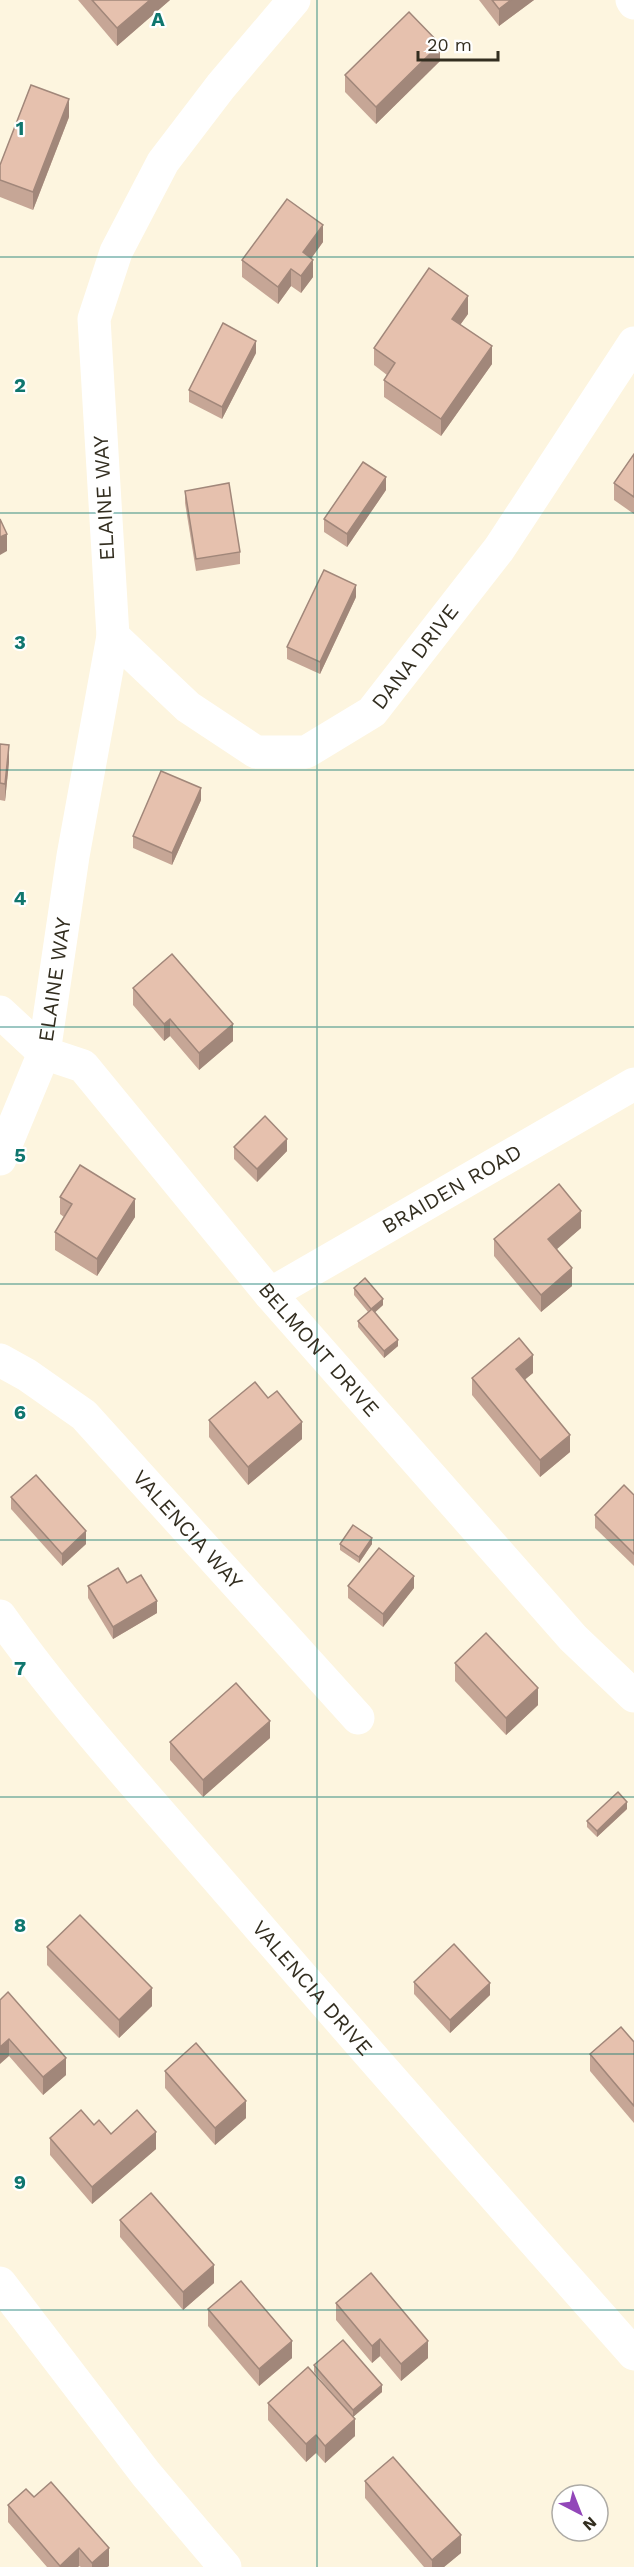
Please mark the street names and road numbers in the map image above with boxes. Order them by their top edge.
street label: ELAINE WAY [88,435,119,561]
street label: DANA DRIVE [366,599,463,714]
street label: ELAINE WAY [33,916,76,1043]
street label: BRAIDEN ROAD [377,1139,526,1239]
street label: BELMONT DRIVE [254,1277,385,1421]
street label: VALENCIA WAY [128,1465,248,1594]
street label: VALENCIA DRIVE [247,1915,378,2060]

